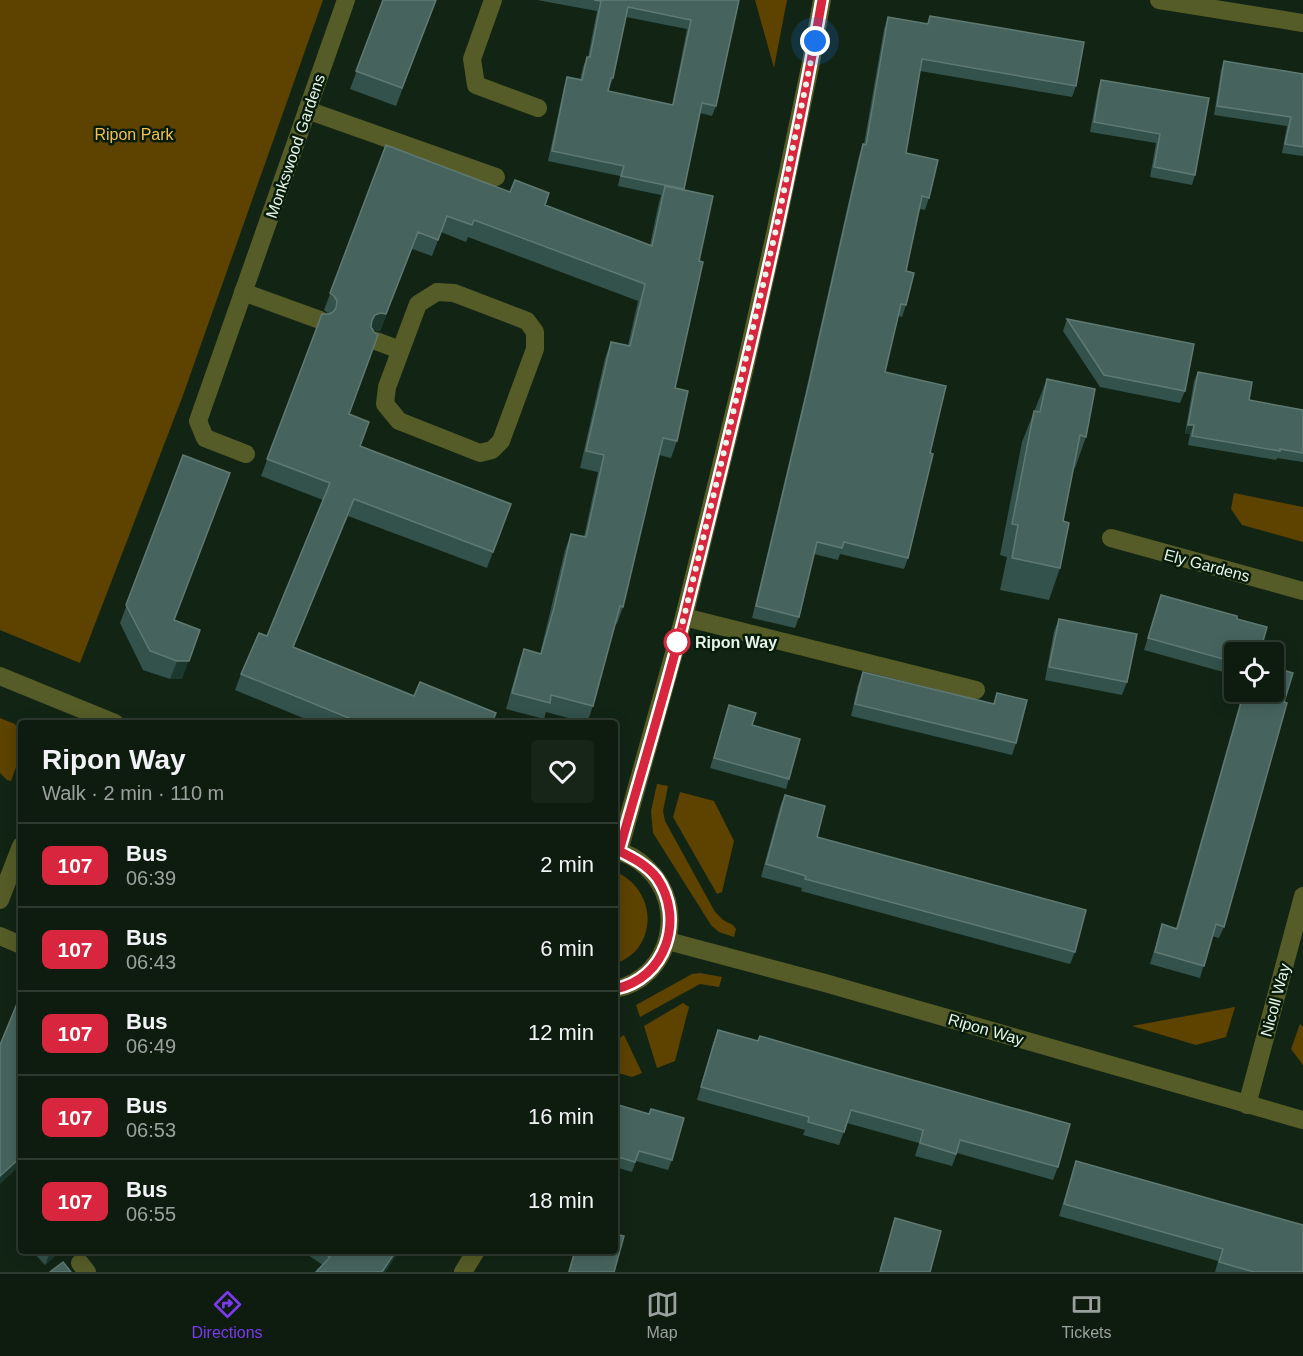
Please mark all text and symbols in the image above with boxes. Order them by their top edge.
your location [800,26,830,56]
street label: Monkswood Gardens [263,72,328,220]
park label: Ripon Park [94,126,175,143]
street label: Ely Gardens [1162,546,1252,585]
marker: Ripon Way [664,629,690,655]
place label: Ripon Way [695,634,777,651]
map controls [1224,642,1284,702]
button: locate [1224,642,1284,702]
button: heart [531,740,594,803]
text: Ripon Way [42,744,186,775]
text: Walk · 2 min · 110 m [42,782,224,804]
text: Bus [126,841,168,866]
text: 2 min [540,852,594,877]
text: 107 [57,854,93,877]
text: 06:39 [126,867,176,889]
text: Bus [126,925,168,950]
text: 6 min [540,936,594,961]
text: 107 [57,938,93,961]
text: 06:43 [126,951,176,973]
street label: Nicoll Way [1258,962,1293,1039]
text: Bus [126,1009,168,1034]
street label: Ripon Way [946,1011,1026,1048]
text: 12 min [528,1020,594,1045]
text: 107 [57,1022,93,1045]
text: 06:49 [126,1035,176,1057]
text: Bus [126,1093,168,1118]
text: 16 min [528,1104,594,1129]
text: 107 [57,1106,93,1129]
text: 06:53 [126,1119,176,1141]
text: Bus [126,1177,168,1202]
text: 18 min [528,1188,594,1213]
text: 107 [57,1190,93,1213]
text: 06:55 [126,1203,176,1225]
tab: Directions [191,1288,263,1342]
tab: Map [646,1288,679,1342]
tab: Tickets [1061,1288,1112,1342]

